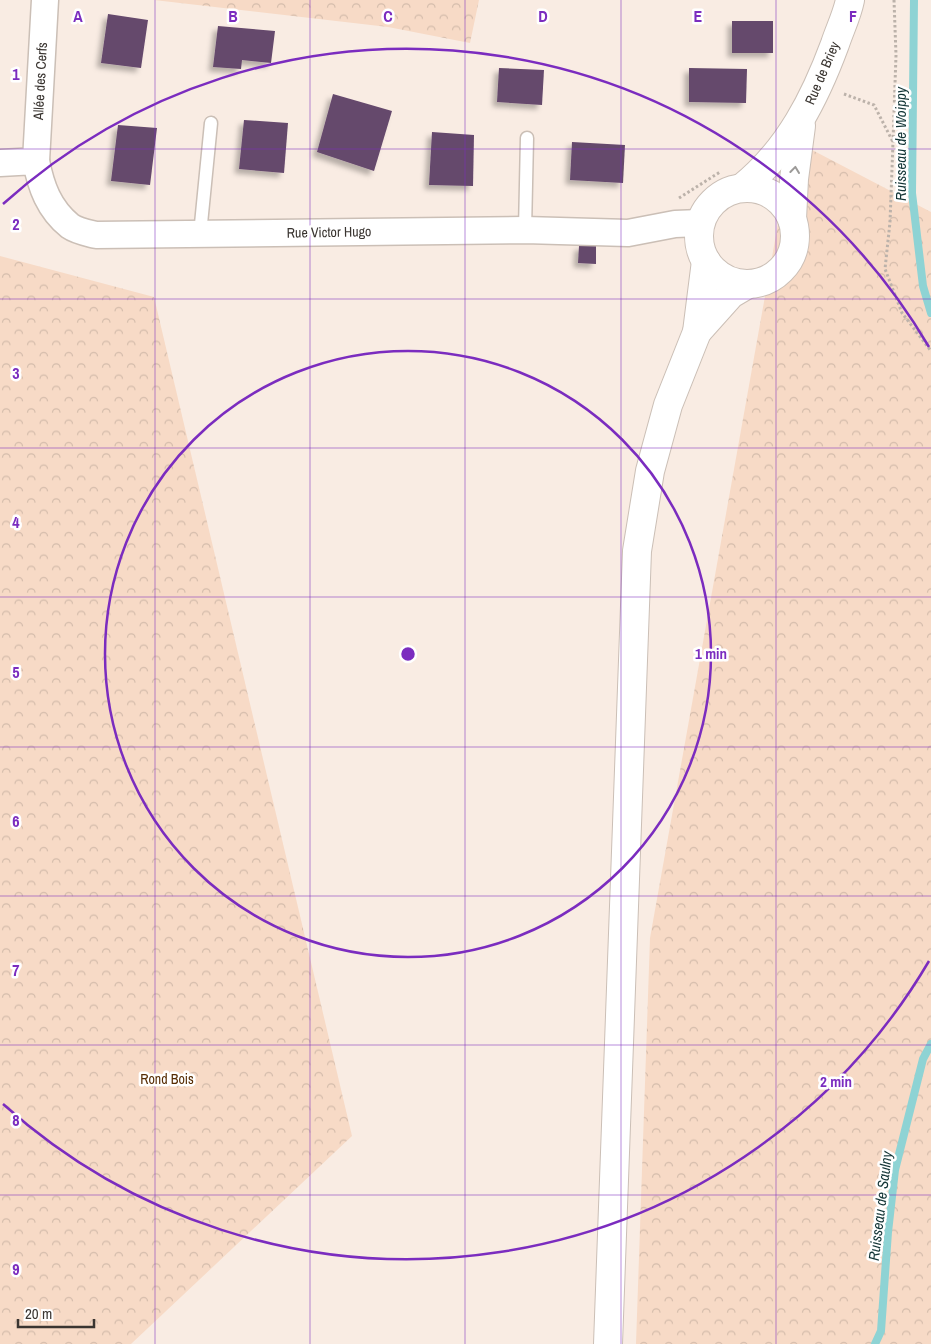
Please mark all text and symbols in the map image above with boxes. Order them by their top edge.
text: A [73,5,83,27]
text: B [228,5,238,27]
text: C [383,5,393,27]
text: D [538,5,548,27]
text: E [694,5,703,27]
text: F [849,5,857,27]
street label: Rue de Briey [801,38,843,107]
street label: Allée des Cerfs [29,41,51,121]
text: 1 [12,63,20,85]
water label: Ruisseau de Woippy [890,86,911,201]
one-way arrow [789,166,800,174]
text: 2 [12,213,20,235]
street label: Rue Victor Hugo [287,222,371,242]
text: 3 [12,362,20,384]
text: 4 [12,511,20,533]
text: 1 min [695,643,727,664]
centre of rings [399,645,417,663]
text: 5 [12,661,20,683]
text: 6 [12,810,20,832]
text: 7 [12,959,20,981]
park label: Rond Bois [140,1070,194,1088]
text: 2 min [820,1071,852,1092]
text: 8 [12,1109,20,1131]
water label: Ruisseau de Saulny [863,1149,897,1262]
text: 9 [12,1258,20,1280]
scale bar [18,1296,94,1328]
text: 20 m [25,1303,52,1324]

